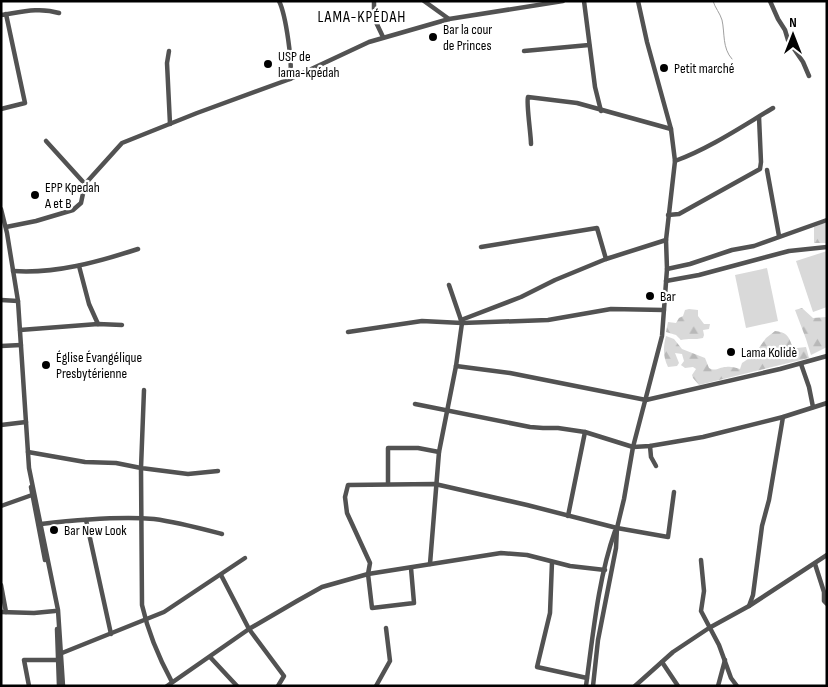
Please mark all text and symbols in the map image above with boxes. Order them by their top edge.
district label: LAMA-KPÉDAH [317,8,407,27]
north arrow [768,10,818,60]
text: N [789,14,797,31]
place label: Bar la cour de Princes [443,21,492,54]
marker: Bar la cour de Princes [427,31,439,43]
place label: USP de lama-kpédah [278,48,340,81]
marker: USP de lama-kpédah [262,58,274,70]
place label: Petit marché [674,60,734,77]
marker: Petit marché [658,62,670,74]
place label: EPP Kpedah A et B [44,179,100,212]
marker: EPP Kpedah A et B [29,189,41,201]
place label: Bar [660,288,676,305]
marker: Bar [644,290,656,302]
place label: Lama Kolidè [741,344,797,361]
marker: Lama Kolidè [725,346,737,358]
place label: Église Évangélique Presbytérienne [56,349,142,382]
marker: Église Évangélique Presbytérienne [40,359,52,371]
place label: Bar New Look [64,522,127,539]
marker: Bar New Look [48,524,60,536]

